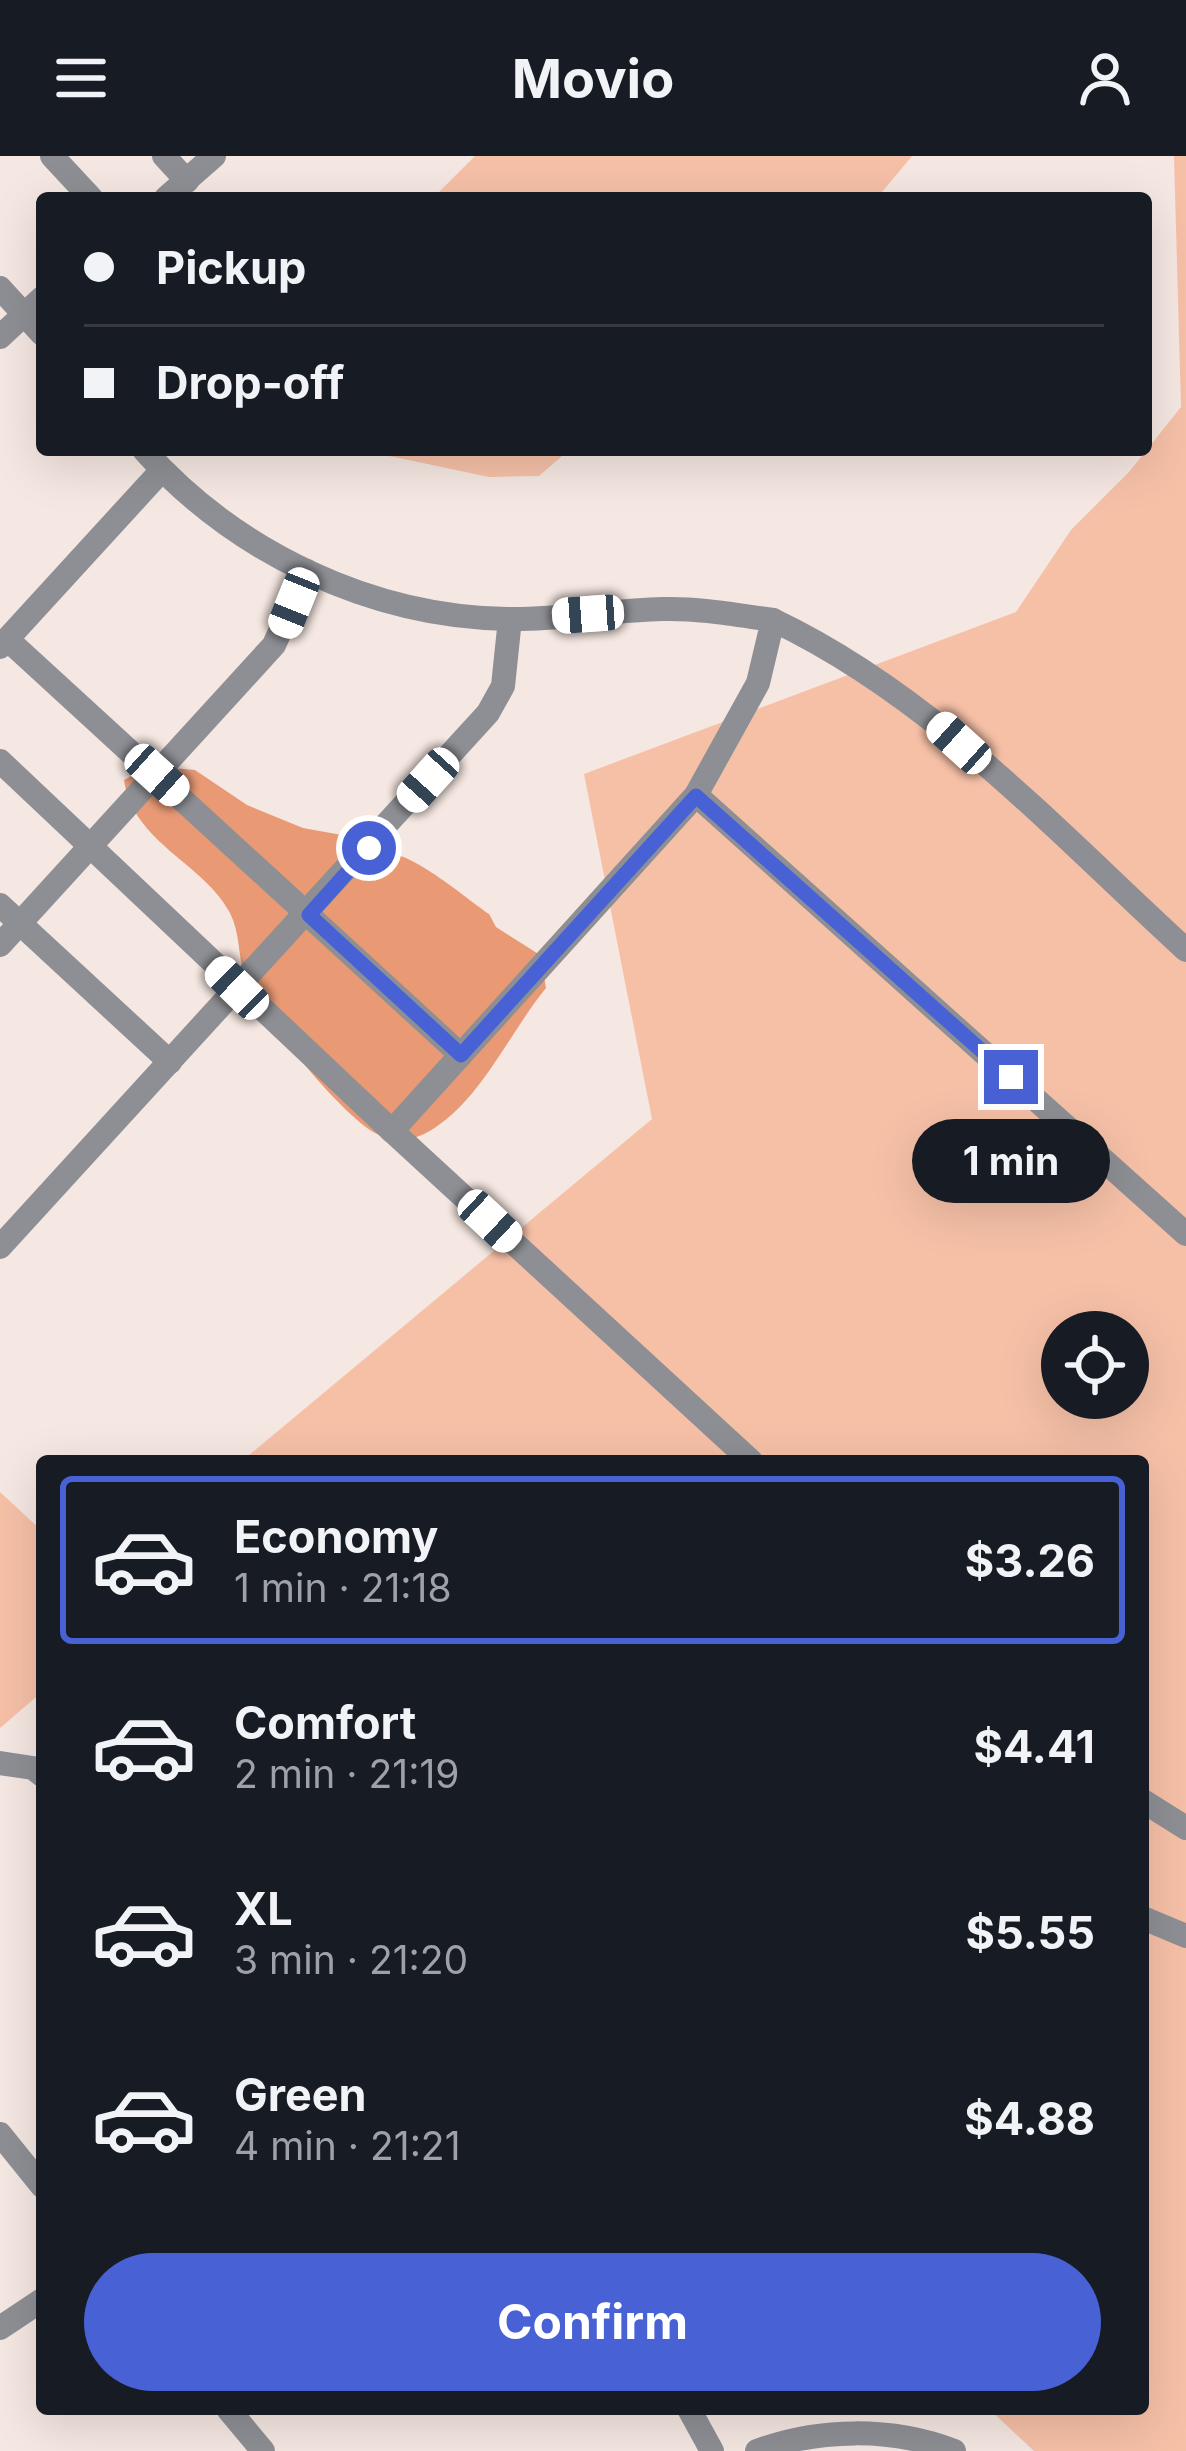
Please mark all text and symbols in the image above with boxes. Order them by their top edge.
icon: menu [48,45,114,111]
icon: person [1072,45,1138,111]
text: Movio [512,46,674,111]
text: Pickup [156,240,306,295]
text: Drop-off [156,355,344,410]
car [264,563,324,643]
car [551,594,625,634]
car [920,706,998,780]
car [118,738,196,812]
car [391,741,465,819]
route start [342,821,396,875]
car [199,950,275,1026]
route end [984,1050,1038,1104]
callout: 1 min [912,1119,1110,1203]
text: 1 min [963,1137,1059,1184]
car [451,1183,529,1259]
map controls [1041,1311,1149,1419]
button: locate [1041,1311,1149,1419]
icon: car [90,1506,198,1614]
text: Economy [234,1509,438,1564]
text: $3.26 [965,1533,1095,1588]
text: 1 min · 21:18 [234,1564,452,1611]
icon: car [90,1692,198,1800]
text: Comfort [234,1695,416,1750]
text: $4.41 [973,1719,1095,1774]
text: 2 min · 21:19 [234,1750,460,1797]
icon: car [90,1878,198,1986]
text: XL [234,1881,293,1936]
text: $5.55 [966,1905,1095,1960]
text: 3 min · 21:20 [234,1936,468,1983]
icon: car [90,2064,198,2172]
text: Green [234,2067,367,2122]
text: $4.88 [964,2091,1095,2146]
text: 4 min · 21:21 [234,2122,461,2169]
button: Confirm [84,2253,1101,2391]

